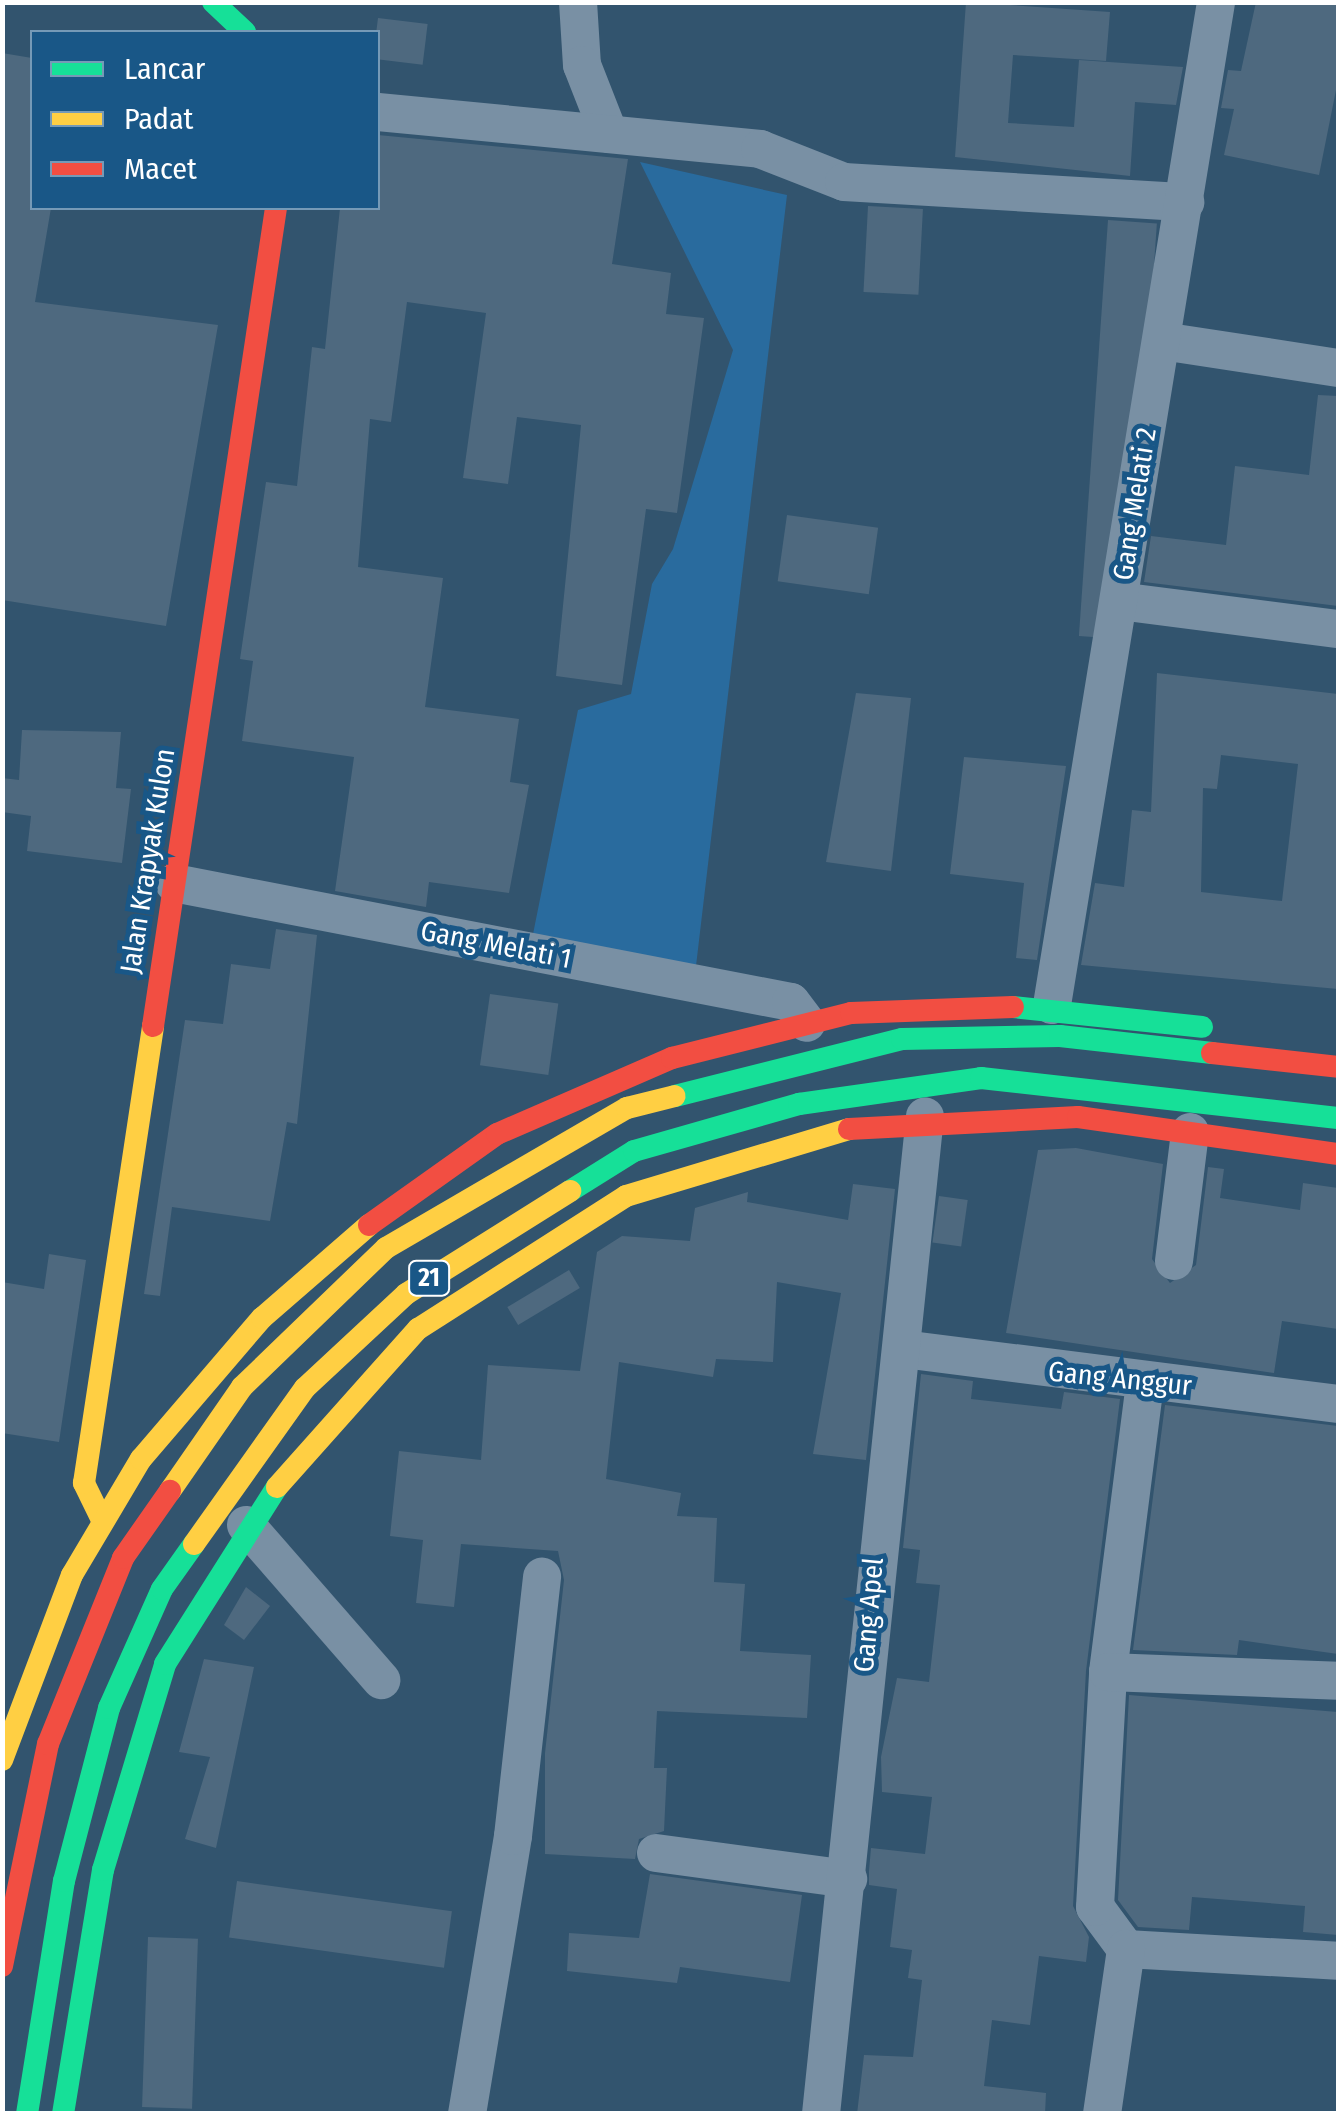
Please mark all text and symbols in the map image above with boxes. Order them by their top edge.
legend [30,30,380,210]
text: Lancar [124,51,205,87]
text: Padat [124,101,193,137]
text: Macet [124,151,197,187]
street label: Gang Melati 2 [1106,425,1164,583]
street label: Jalan Krapyak Kulon [114,746,182,976]
street label: Gang Melati 1 [418,914,574,976]
road number: 21 [406,1258,452,1298]
street label: Gang Anggur [1047,1355,1193,1403]
street label: Gang Apel [847,1556,891,1674]

